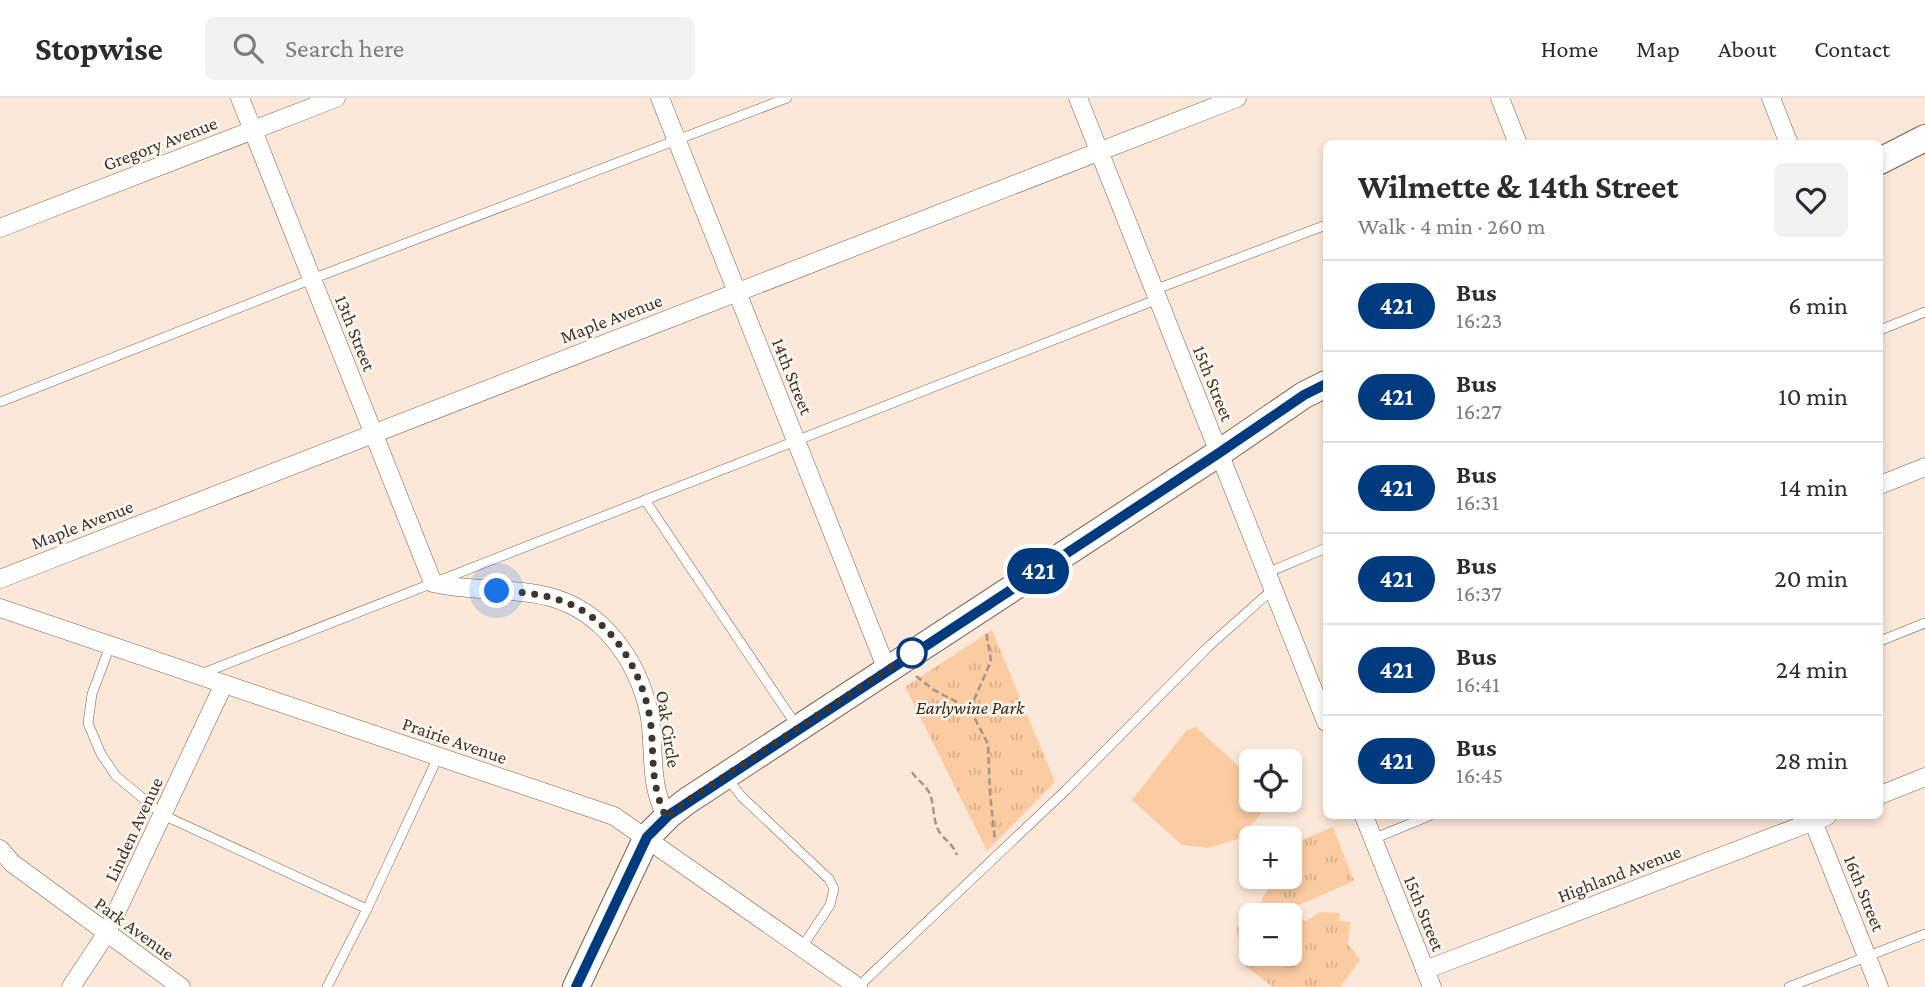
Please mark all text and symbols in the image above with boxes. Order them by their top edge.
search box [205,17,695,80]
icon: search [229,29,267,67]
text: Stopwise [35,30,163,67]
text: Search here [285,34,404,63]
text: Home [1541,35,1598,62]
text: Map [1636,35,1680,62]
text: About [1718,35,1776,62]
text: Contact [1814,35,1890,62]
street label: Gregory Avenue [100,112,220,175]
button: heart [1774,163,1848,237]
text: Wilmette & 14th Street [1358,168,1678,205]
text: Walk · 4 min · 260 m [1358,213,1545,239]
text: Bus [1456,278,1497,307]
street label: Maple Avenue [557,289,665,348]
text: 6 min [1788,291,1848,320]
street label: 13th Street [331,292,381,375]
text: 421 [1380,292,1413,319]
text: 16:23 [1456,307,1502,333]
street label: 14th Street [768,335,818,418]
street label: 15th Street [1189,342,1238,425]
text: Bus [1456,369,1497,398]
text: 10 min [1778,382,1848,411]
text: 421 [1380,383,1413,410]
text: 16:27 [1456,398,1502,424]
text: Bus [1456,460,1497,489]
text: 14 min [1780,473,1848,502]
text: 421 [1380,474,1413,501]
text: 16:31 [1456,489,1499,515]
street label: Maple Avenue [28,495,136,554]
line badge: 421 [998,548,1078,594]
text: Bus [1456,551,1497,580]
text: 421 [1021,557,1055,584]
text: 20 min [1774,564,1848,593]
text: 421 [1380,565,1413,592]
your location [479,573,514,608]
text: 16:37 [1456,580,1502,606]
unlabelled marker [897,638,927,668]
text: Bus [1456,642,1497,671]
text: 24 min [1776,655,1848,684]
text: 421 [1380,656,1413,683]
text: 16:41 [1456,671,1500,697]
street label: Oak Circle [652,689,685,769]
park label: Earlywine Park [916,697,1025,718]
street label: Prairie Avenue [400,713,510,768]
text: Bus [1456,733,1497,762]
text: 28 min [1775,746,1848,775]
text: 421 [1380,747,1413,774]
map controls [1239,749,1302,966]
button: locate [1239,749,1302,812]
text: 16:45 [1456,762,1503,788]
street label: Linden Avenue [100,774,167,885]
button: + [1239,826,1302,889]
street label: Highland Avenue [1555,840,1684,907]
street label: 16th Street [1840,852,1890,935]
street label: 15th Street [1400,872,1449,955]
street label: Park Avenue [91,892,179,964]
button: − [1239,903,1302,966]

